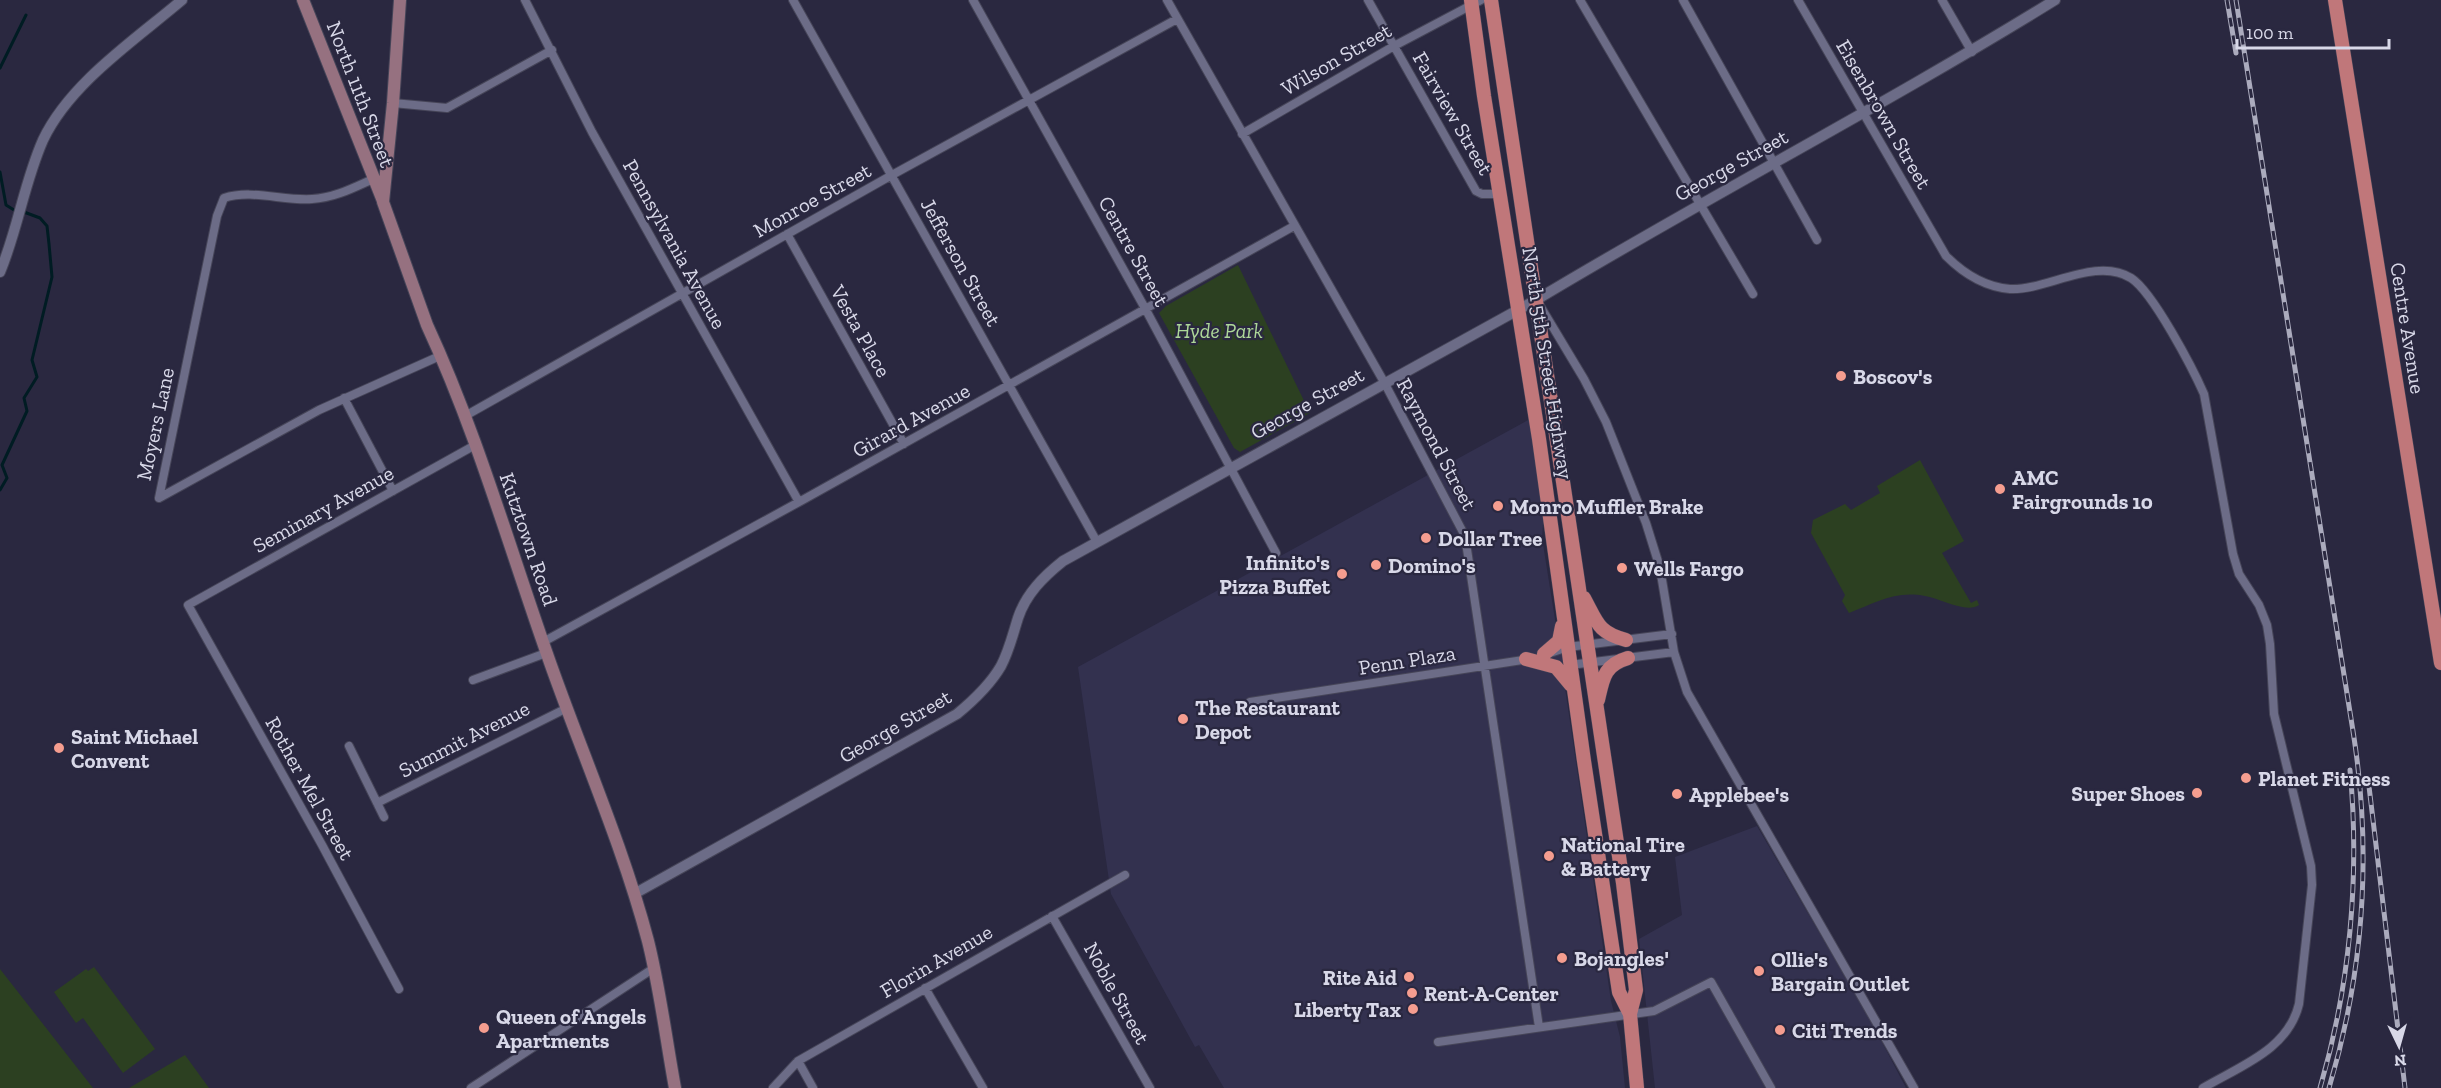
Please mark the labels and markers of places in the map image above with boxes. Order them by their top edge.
place label: Boscov's [1853,364,1933,389]
marker: Boscov's [1834,369,1848,383]
place label: AMC Fairgrounds 10 [2012,465,2153,514]
marker: AMC Fairgrounds 10 [1993,482,2007,496]
place label: Monro Muffler Brake [1510,494,1703,519]
marker: Monro Muffler Brake [1491,499,1505,513]
place label: Dollar Tree [1438,526,1542,551]
marker: Dollar Tree [1419,531,1433,545]
place label: Infinito's Pizza Buffet [1219,550,1331,599]
place label: Domino's [1388,553,1476,578]
place label: Wells Fargo [1634,556,1744,581]
marker: Domino's [1369,558,1383,572]
marker: Wells Fargo [1615,561,1629,575]
marker: Infinito's Pizza Buffet [1335,567,1349,581]
place label: The Restaurant Depot [1195,695,1341,744]
marker: The Restaurant Depot [1176,712,1190,726]
place label: Saint Michael Convent [71,724,198,773]
marker: Saint Michael Convent [52,741,66,755]
place label: Planet Fitness [2258,766,2391,791]
marker: Planet Fitness [2239,771,2253,785]
place label: Super Shoes [2071,781,2185,806]
place label: Applebee's [1689,782,1789,807]
marker: Super Shoes [2190,786,2204,800]
marker: Applebee's [1670,787,1684,801]
place label: National Tire & Battery [1561,832,1685,881]
marker: National Tire & Battery [1542,849,1556,863]
place label: Bojangles' [1574,946,1669,971]
place label: Ollie's Bargain Outlet [1771,947,1910,996]
marker: Bojangles' [1555,951,1569,965]
marker: Ollie's Bargain Outlet [1752,964,1766,978]
place label: Rite Aid [1323,965,1397,990]
marker: Rite Aid [1402,970,1416,984]
place label: Rent-A-Center [1424,981,1559,1006]
marker: Rent-A-Center [1405,986,1419,1000]
place label: Liberty Tax [1294,997,1401,1022]
marker: Liberty Tax [1406,1002,1420,1016]
place label: Queen of Angels Apartments [496,1004,647,1053]
place label: Citi Trends [1792,1018,1898,1043]
marker: Queen of Angels Apartments [477,1021,491,1035]
marker: Citi Trends [1773,1023,1787,1037]

